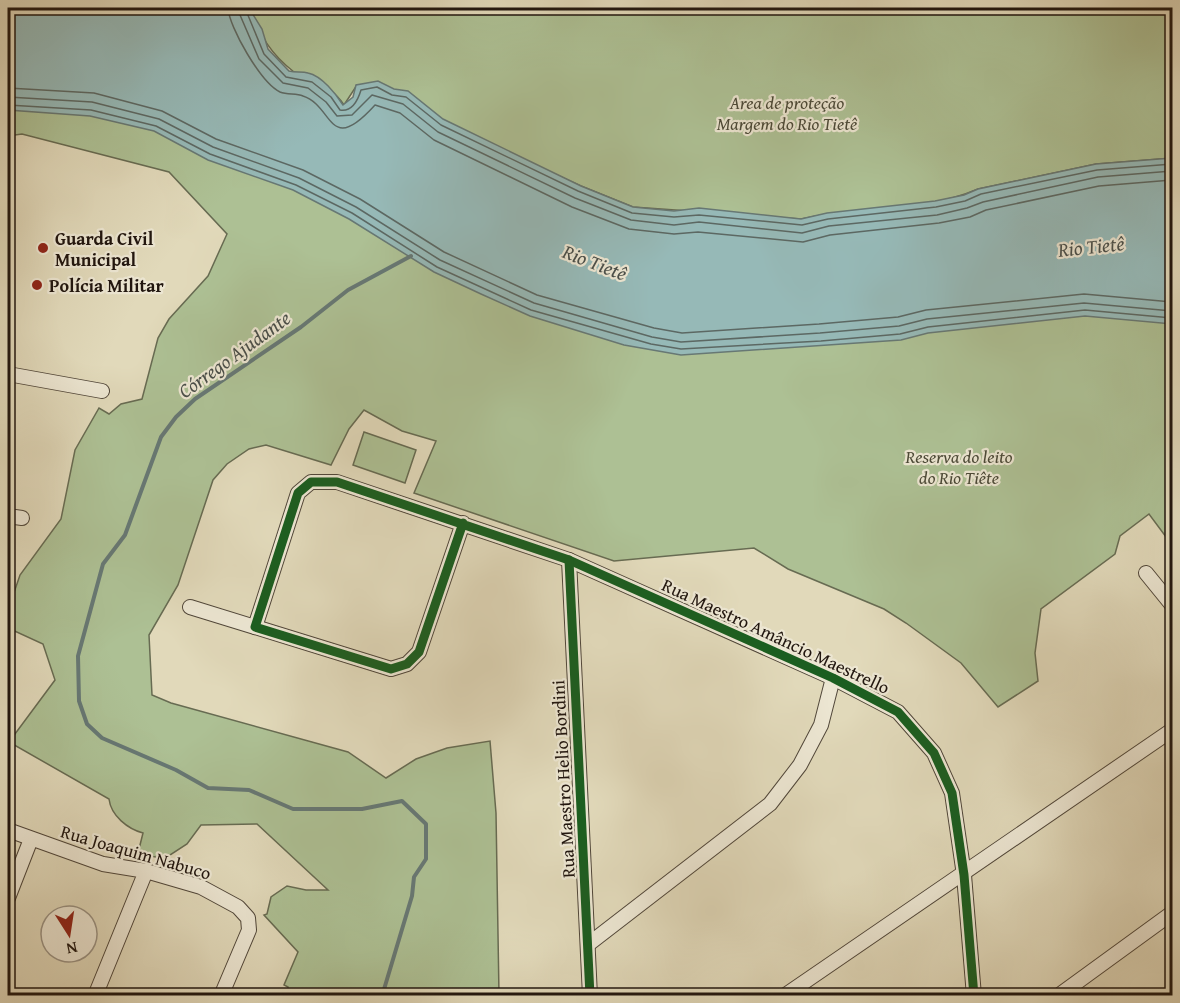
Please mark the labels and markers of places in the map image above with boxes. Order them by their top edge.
place label: Guarda Civil Municipal [55,225,154,273]
marker: Guarda Civil Municipal [36,241,50,255]
place label: Polícia Militar [49,272,165,299]
marker: Polícia Militar [30,278,44,292]

